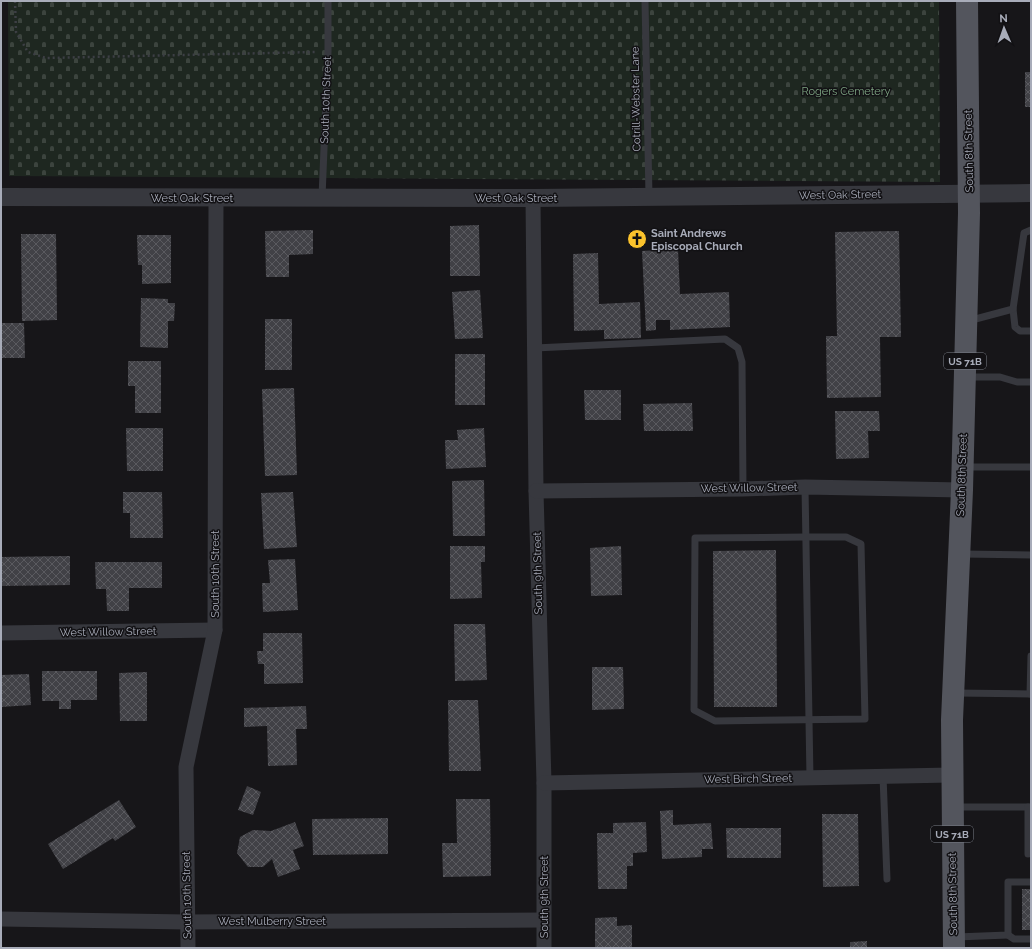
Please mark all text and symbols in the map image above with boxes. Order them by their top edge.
north arrow [984,8,1024,48]
text: N [999,12,1008,25]
street label: Cotrill-Webster Lane [629,46,643,152]
street label: South 10th Street [318,56,334,144]
park label: Rogers Cemetery [801,85,891,98]
street label: South 8th Street [962,109,976,192]
street label: West Oak Street [799,188,882,202]
street label: West Oak Street [151,192,233,205]
street label: West Oak Street [475,192,557,205]
place label: Saint Andrews Episcopal Church [651,227,743,253]
church icon: Saint Andrews Episcopal Church [626,228,648,250]
road number: US 71B [944,353,986,369]
street label: South 8th Street [954,433,970,516]
street label: West Willow Street [700,481,798,495]
street label: South 10th Street [209,530,222,618]
street label: South 9th Street [531,531,545,614]
street label: West Willow Street [59,625,157,639]
street label: West Birch Street [704,772,793,786]
road number: US 71B [931,826,973,842]
street label: South 10th Street [180,851,194,939]
street label: South 8th Street [946,852,960,935]
street label: South 9th Street [538,855,551,938]
street label: West Mulberry Street [218,915,326,928]

